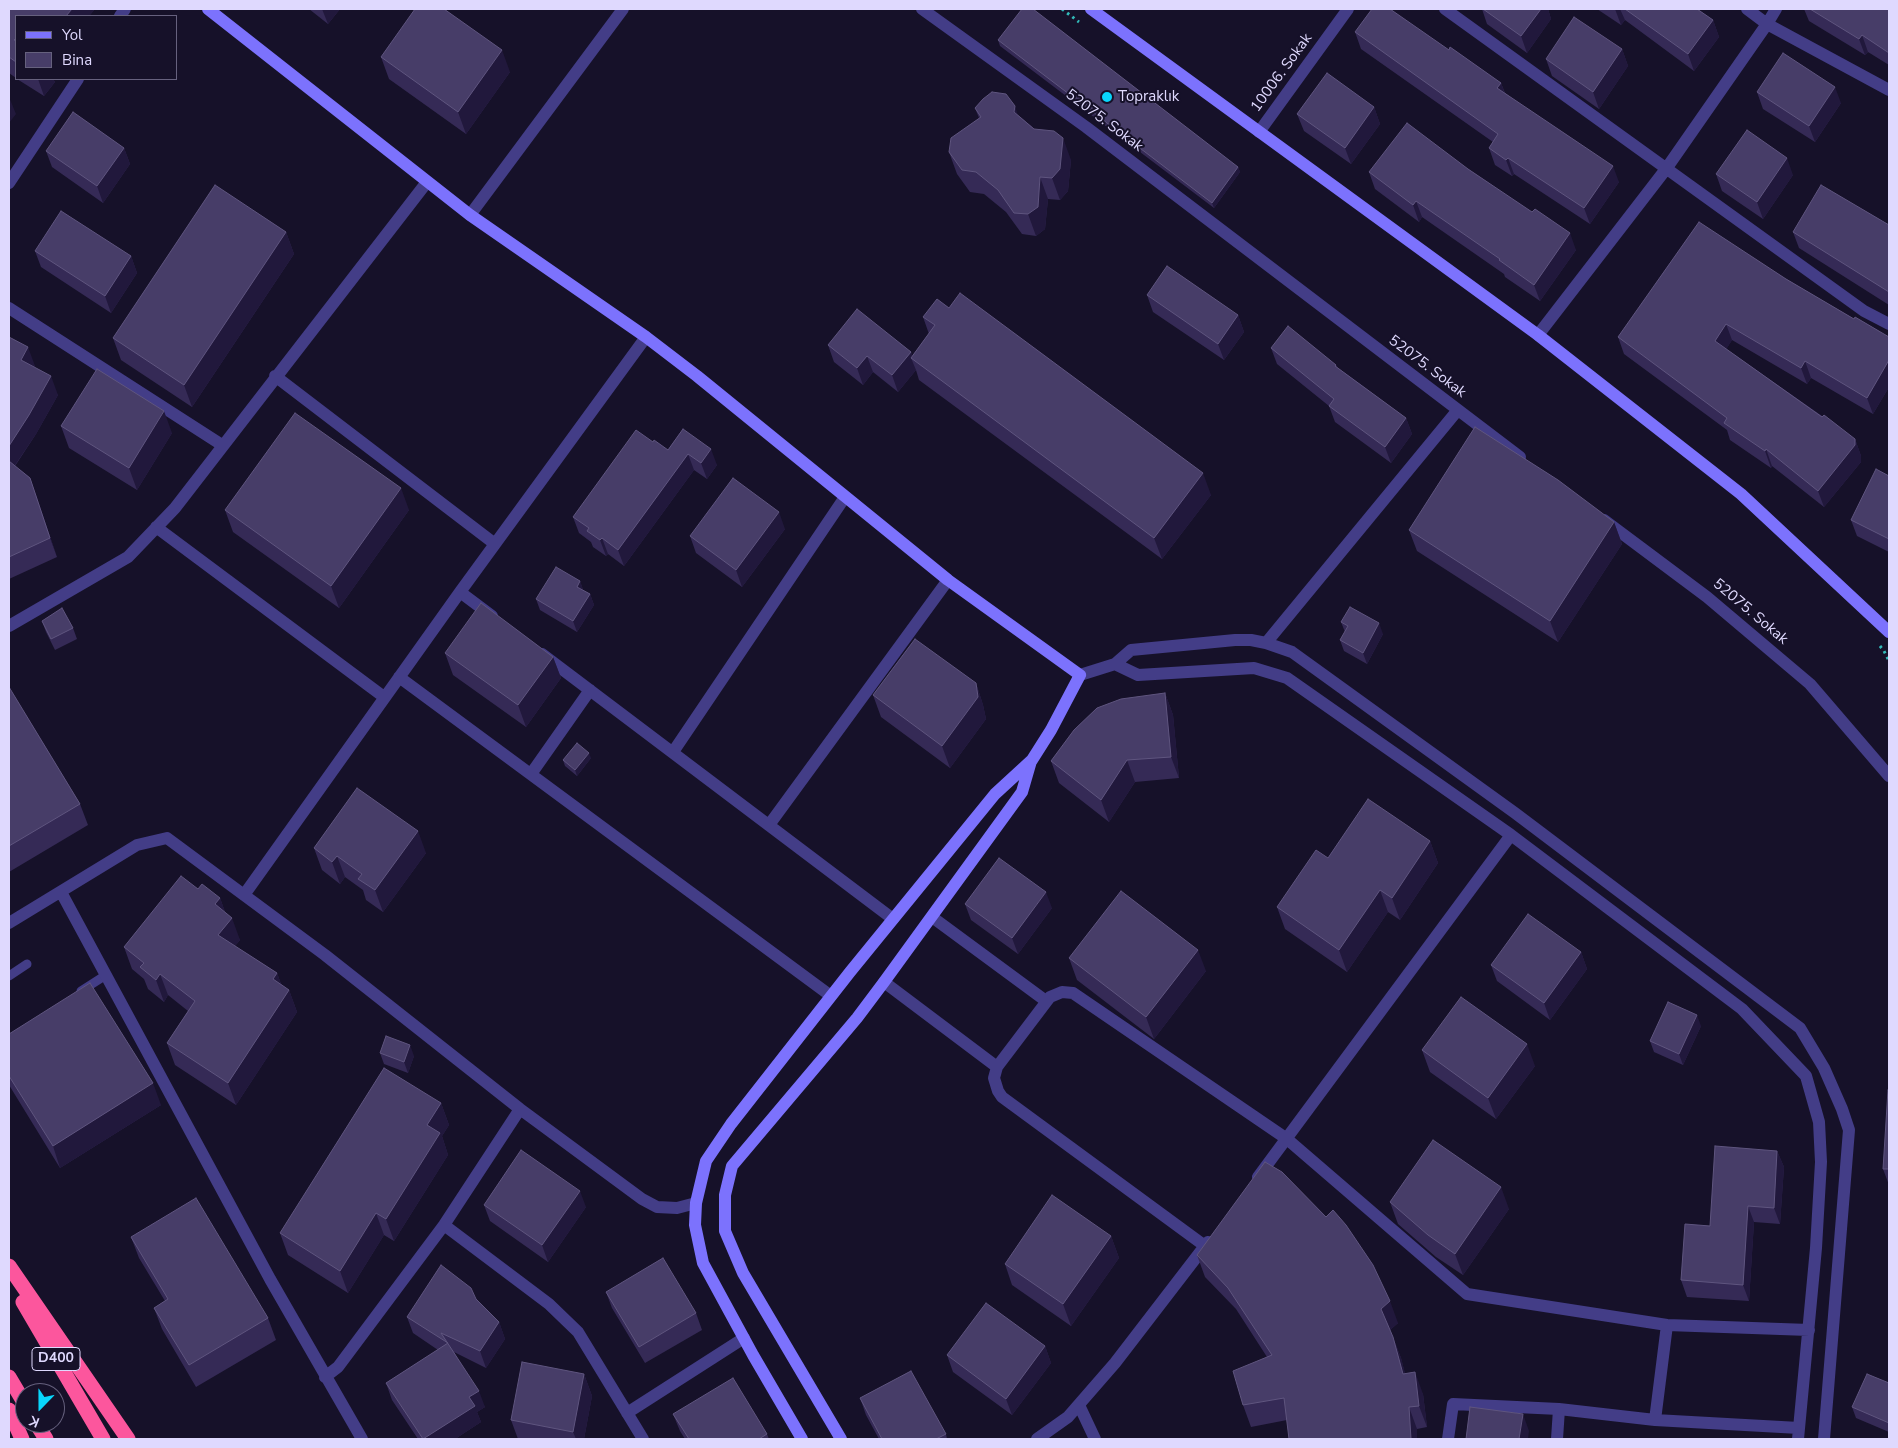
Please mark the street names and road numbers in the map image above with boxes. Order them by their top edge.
street label: 10006. Sokak [1247,30,1317,116]
street label: 52075. Sokak [1062,86,1146,156]
street label: 52075. Sokak [1385,332,1469,402]
street label: 52075. Sokak [1709,575,1791,649]
road number: D400 [32,1348,80,1370]

